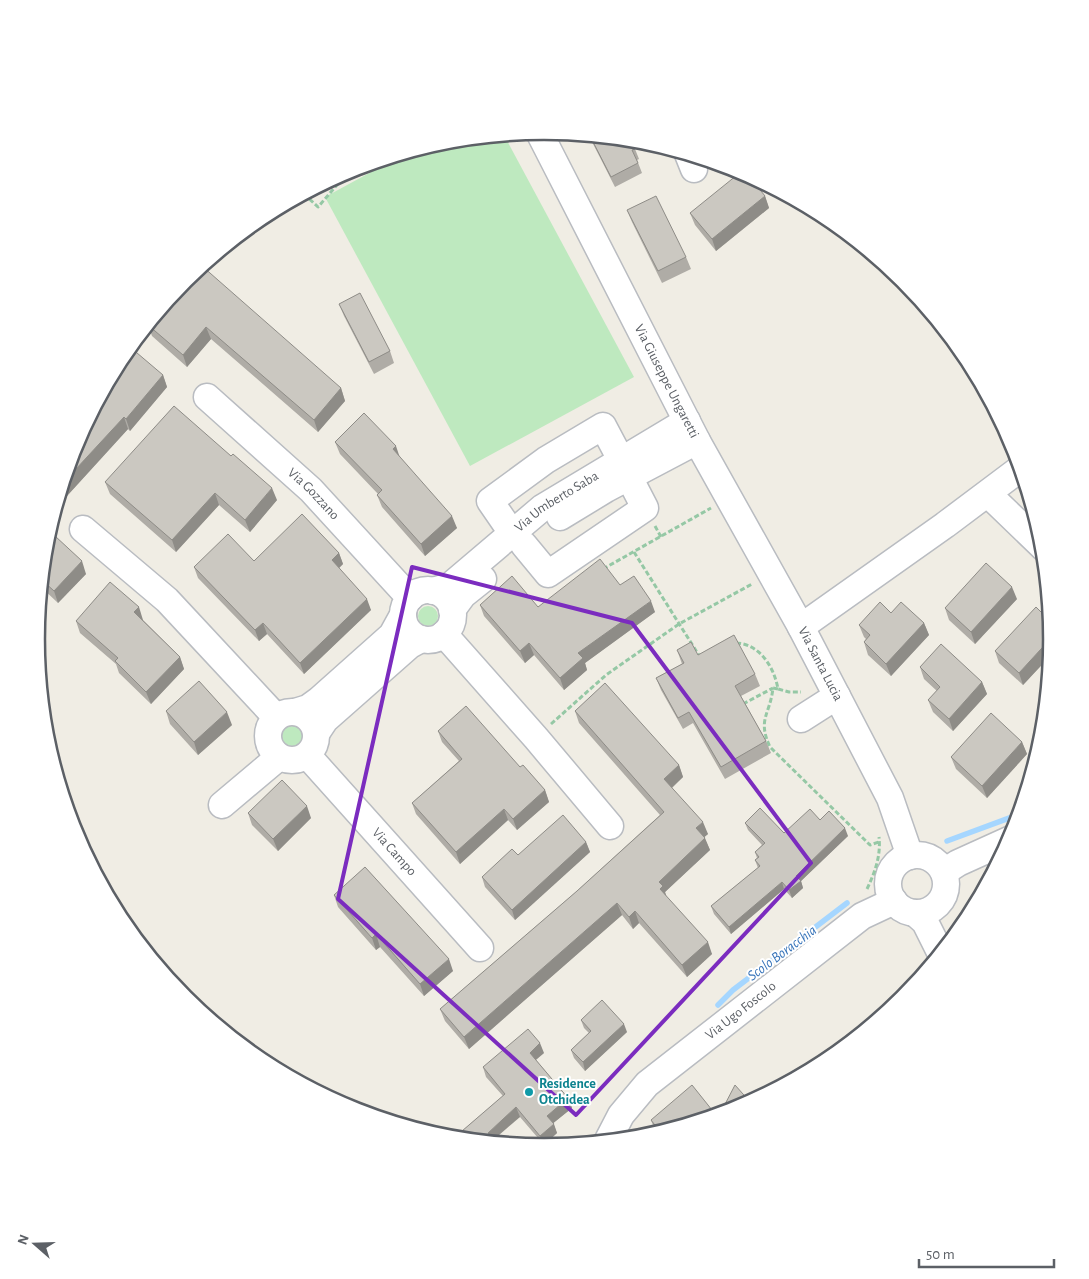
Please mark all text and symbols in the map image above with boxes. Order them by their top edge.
street label: Via Giuseppe Ungaretti [632,322,701,440]
street label: Via Gozzano [285,465,342,523]
street label: Via Umberto Saba [512,468,601,535]
street label: Via Santa Lucia [795,625,846,704]
street label: Via Campo [369,825,419,879]
water label: Scolo Boracchia [745,922,819,984]
street label: Via Ugo Foscolo [703,979,779,1042]
place label: Residence Otchidea [539,1077,596,1107]
marker: Residence Otchidea [523,1086,535,1098]
north arrow [10,1219,60,1269]
text: N [15,1233,32,1247]
scale bar [919,1236,1054,1268]
text: 50 m [926,1247,955,1262]

